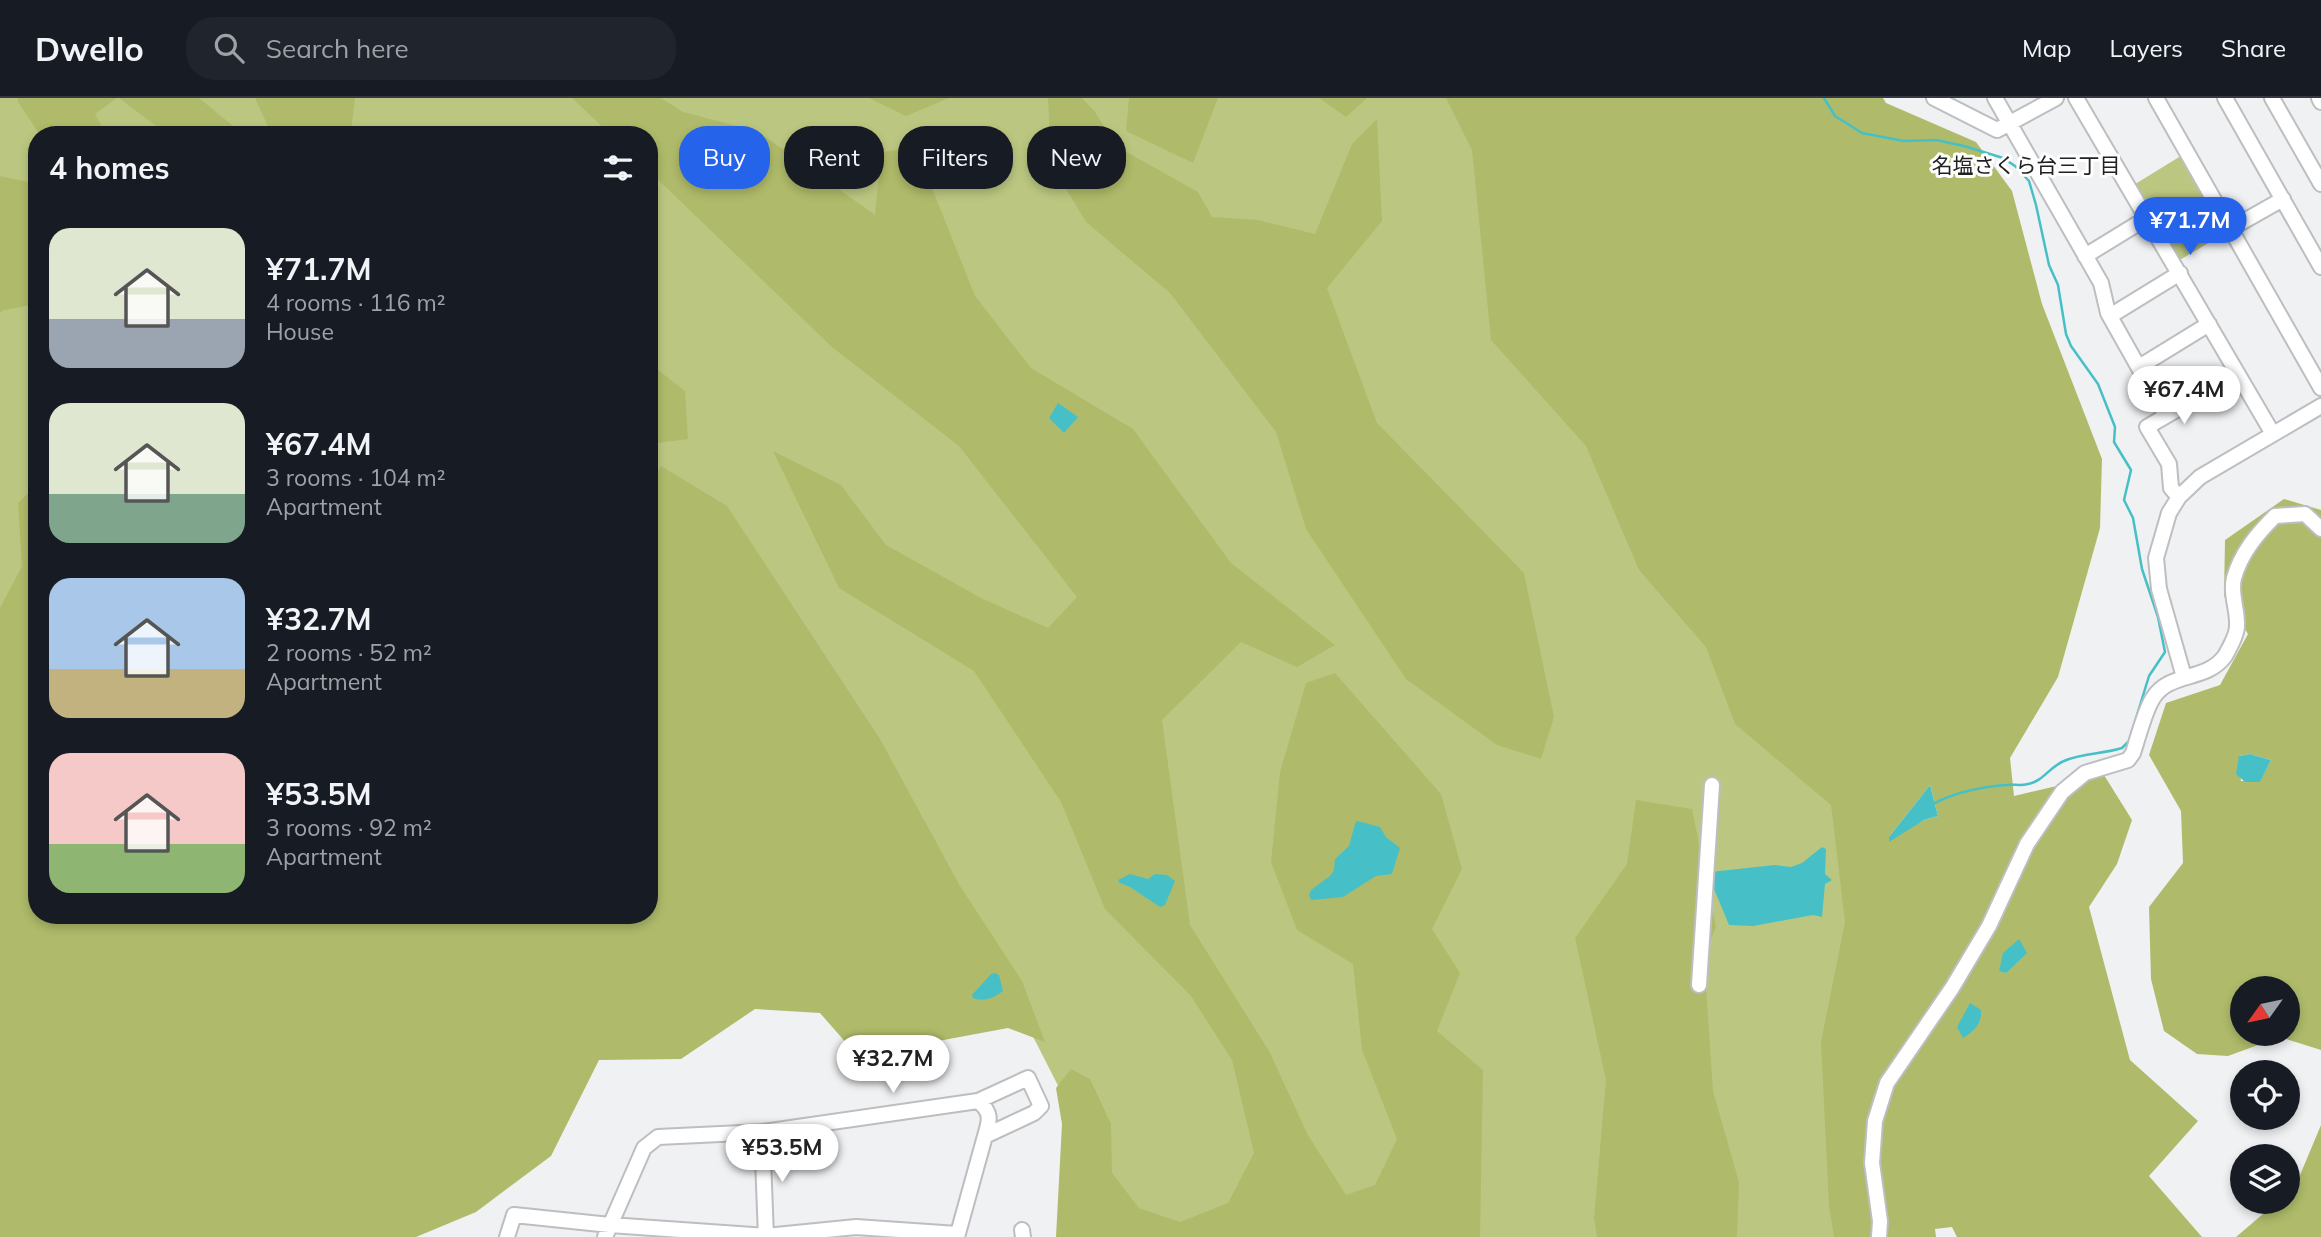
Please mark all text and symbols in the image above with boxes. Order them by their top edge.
search box [186,17,676,80]
text: Dwello [35,28,144,69]
icon: search [210,29,248,67]
text: Search here [266,32,409,65]
text: Map [2022,33,2071,63]
text: Layers [2109,33,2183,63]
text: Share [2221,33,2286,63]
chip: Buy [679,126,770,189]
chip: Rent [784,126,884,189]
chip: Filters [898,126,1013,189]
chip: New [1027,126,1126,189]
text: 4 homes [49,149,170,187]
icon: filters [599,149,637,187]
district label: 名塩さくら台三丁目 [1932,152,2121,178]
pin: ¥71.7M [2133,198,2247,257]
text: ¥71.7M [2150,205,2230,234]
text: ¥71.7M [266,250,372,288]
icon: home [105,256,189,340]
text: 4 rooms · 116 m² [266,288,446,317]
text: House [266,317,334,346]
pin: ¥67.4M [2127,366,2241,426]
text: ¥67.4M [2144,374,2224,403]
text: ¥67.4M [266,425,372,463]
icon: home [105,431,189,515]
text: 3 rooms · 104 m² [266,463,446,492]
text: Apartment [266,492,382,521]
text: ¥32.7M [266,600,372,638]
icon: home [105,606,189,690]
text: 2 rooms · 52 m² [266,638,432,667]
text: Apartment [266,667,382,696]
text: ¥53.5M [266,775,372,813]
icon: home [105,781,189,865]
text: 3 rooms · 92 m² [266,813,432,842]
text: Apartment [266,842,382,871]
north arrow [2230,976,2300,1046]
map controls [2230,976,2300,1214]
pin: ¥32.7M [836,1035,950,1095]
text: ¥32.7M [853,1043,933,1072]
button: locate [2230,1060,2300,1130]
pin: ¥53.5M [725,1124,839,1184]
text: ¥53.5M [742,1132,822,1161]
button: layers [2230,1144,2300,1214]

